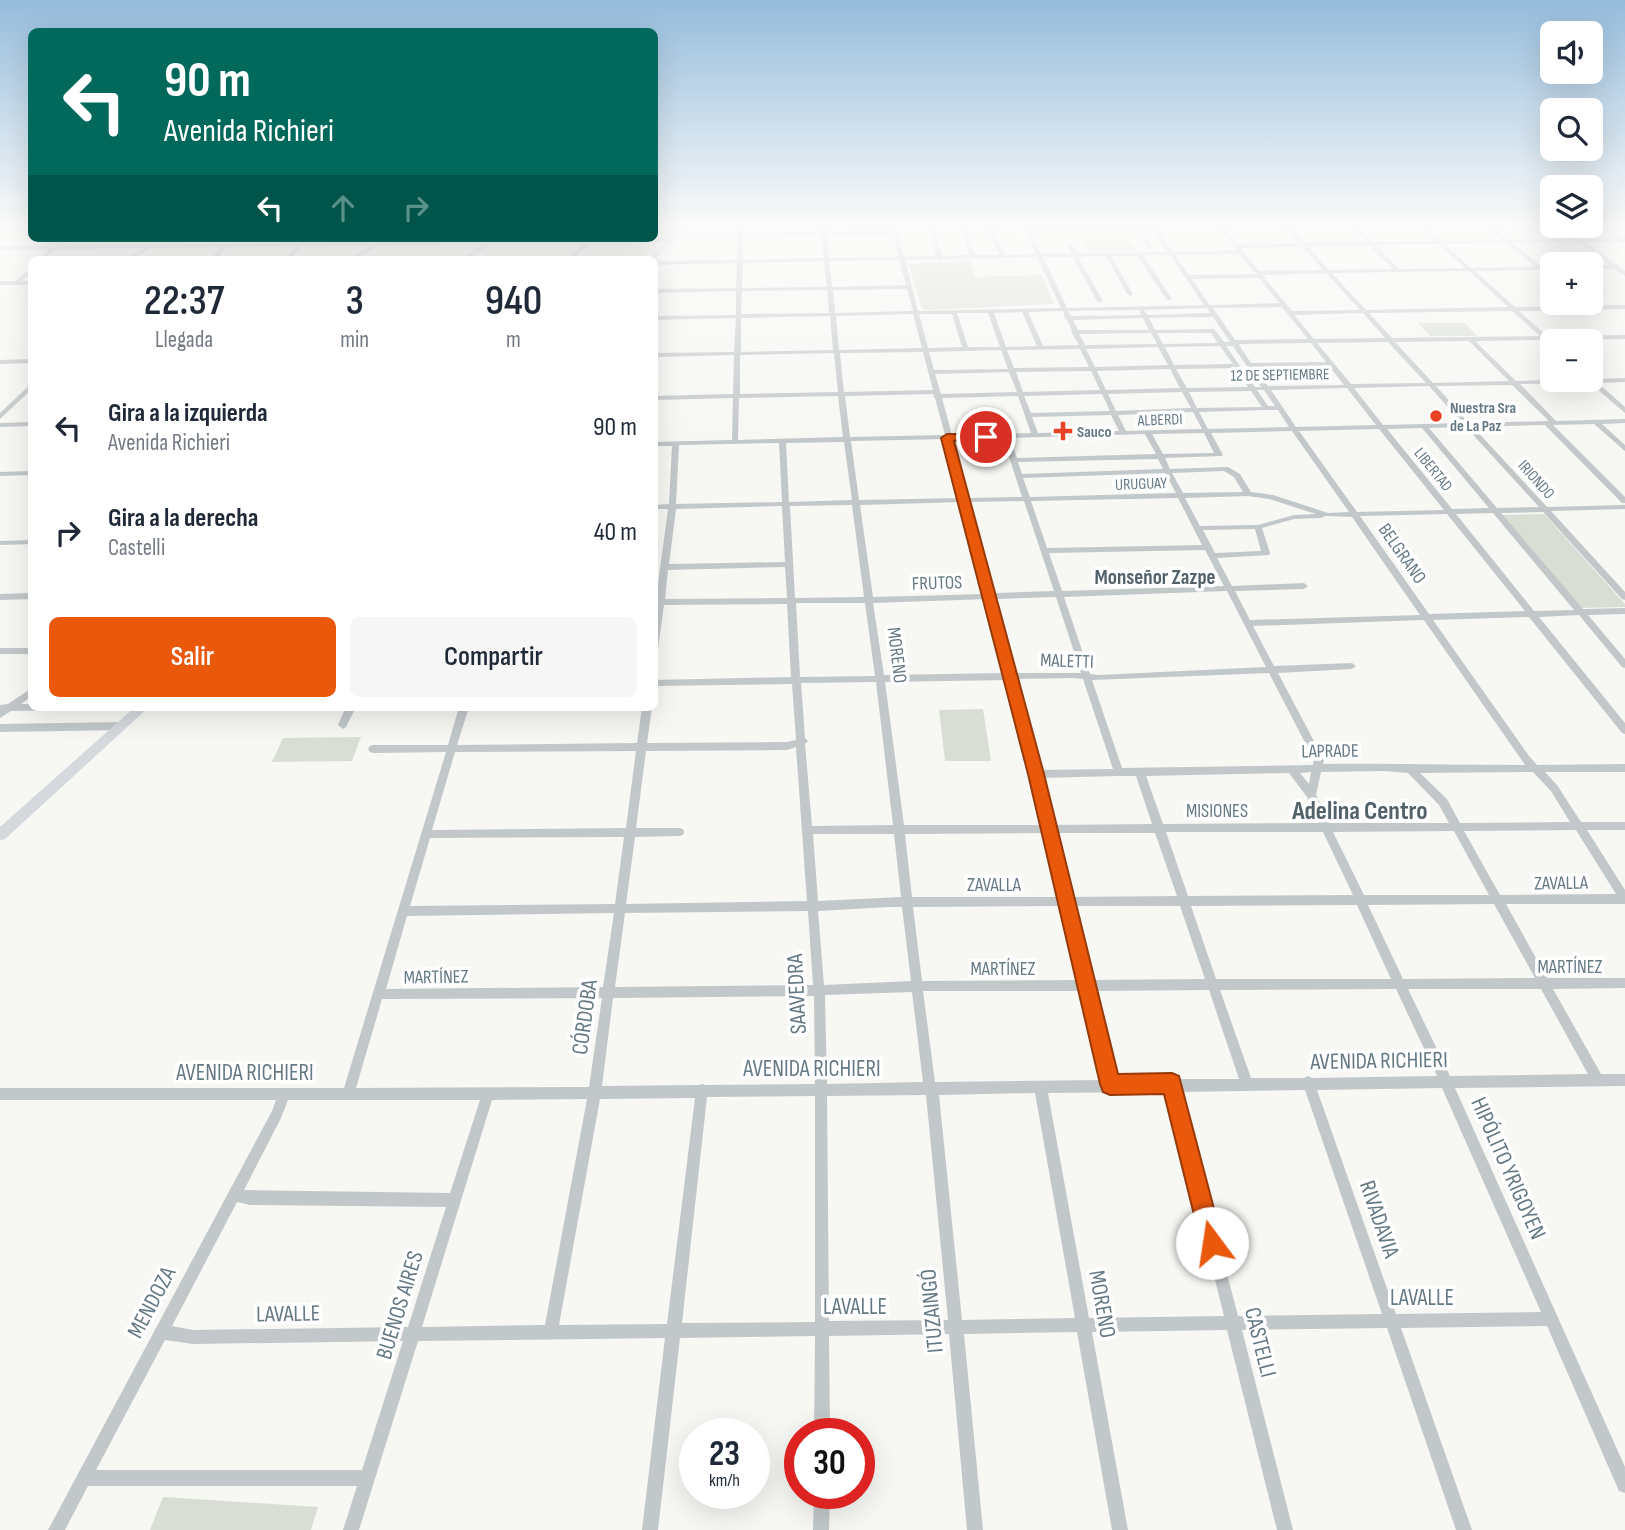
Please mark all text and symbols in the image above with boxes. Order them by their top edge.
map controls [1540,21,1603,392]
button: sound [1540,21,1603,84]
text: 90 m [164,52,251,111]
icon: left [49,56,140,147]
button: search [1540,98,1603,161]
text: Avenida Richieri [164,112,334,151]
button: layers [1540,175,1603,238]
icon: left [251,189,289,227]
icon: ahead [324,189,362,227]
icon: right [397,189,435,227]
button: + [1540,252,1603,315]
text: 22:37 [144,276,224,327]
text: 3 [345,276,364,327]
text: 940 [485,276,542,327]
text: Llegada [155,326,213,354]
text: min [340,326,369,354]
text: m [506,326,521,354]
button: − [1540,329,1603,392]
street label: 12 DE SEPTIEMBRE [1230,365,1330,386]
text: Gira a la izquierda [108,398,268,429]
place label: Nuestra Sra de La Paz [1450,399,1516,436]
pin [956,407,1016,467]
marker: Nuestra Sra de La Paz [1428,408,1444,424]
icon: left [49,409,87,447]
street label: ALBERDI [1136,410,1183,431]
text: 90 m [593,412,637,443]
icon: arrive [967,418,1005,456]
marker: Sauco [1055,423,1071,439]
place label: Sauco [1077,423,1111,442]
text: Avenida Richieri [108,429,230,457]
street label: LIBERTAD [1410,444,1456,496]
street label: IRIONDO [1514,457,1558,503]
street label: URUGUAY [1115,474,1168,495]
text: Gira a la derecha [108,503,258,534]
icon: right [49,514,87,552]
text: 40 m [594,517,637,548]
street label: BELGRANO [1373,519,1431,588]
text: Castelli [108,534,165,562]
district label: Monseñor Zazpe [1095,565,1216,590]
street label: FRUTOS [911,571,963,596]
button: Salir [49,617,336,697]
button: Compartir [350,617,637,697]
street label: MORENO [882,626,911,685]
street label: MALETTI [1040,649,1094,674]
street label: LAPRADE [1301,740,1359,763]
district label: Adelina Centro [1291,796,1428,827]
street label: MISIONES [1186,800,1248,823]
street label: ZAVALLA [1534,872,1589,895]
street label: ZAVALLA [967,874,1022,897]
street label: SAAVEDRA [781,953,813,1035]
street label: MARTÍNEZ [1538,956,1603,979]
street label: MARTÍNEZ [971,958,1036,981]
street label: MARTÍNEZ [403,965,469,990]
street label: CÓRDOBA [566,978,604,1057]
street label: AVENIDA RICHIERI [1309,1046,1448,1076]
street label: AVENIDA RICHIERI [742,1055,881,1083]
street label: AVENIDA RICHIERI [175,1059,314,1087]
street label: HIPÓLITO YRIGOYEN [1464,1093,1552,1244]
street label: RIVADAVIA [1353,1177,1405,1262]
position arrow [1175,1206,1249,1280]
street label: BUENOS AIRES [370,1248,430,1363]
street label: MENDOZA [122,1262,182,1343]
street label: ITUZAINGÓ [914,1268,950,1354]
street label: MORENO [1082,1268,1122,1340]
street label: LAVALLE [1390,1284,1454,1312]
street label: LAVALLE [823,1293,887,1321]
street label: LAVALLE [256,1299,320,1329]
street label: CASTELLI [1238,1304,1282,1380]
speed limit sign: 30 [784,1418,875,1509]
text: 23 [709,1433,740,1476]
text: km/h [709,1470,740,1491]

